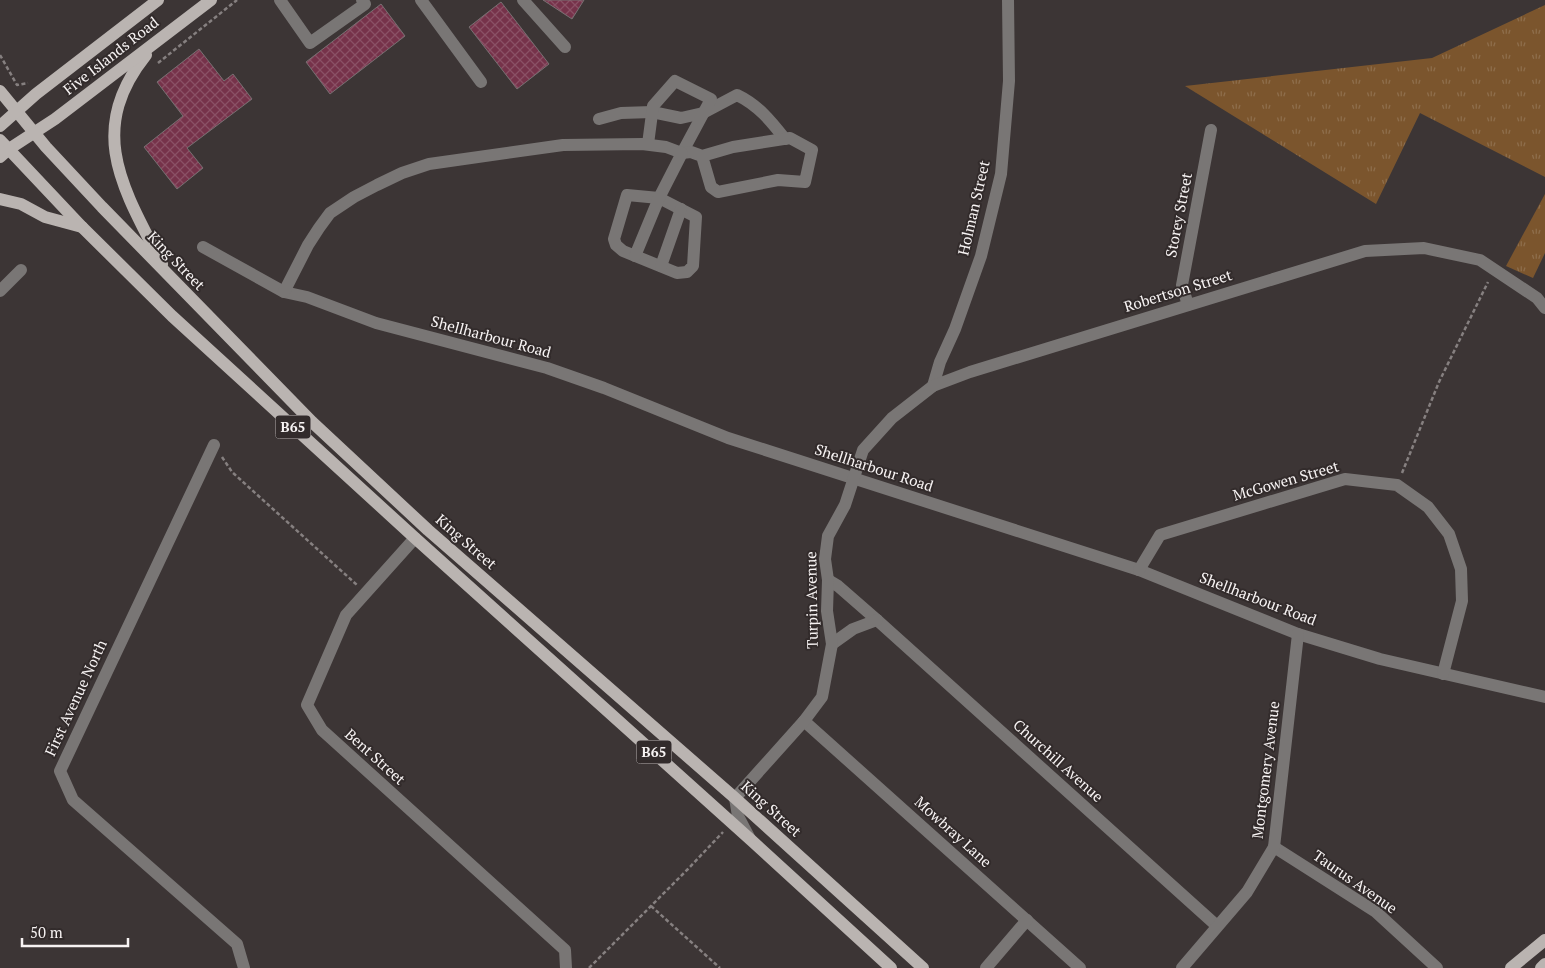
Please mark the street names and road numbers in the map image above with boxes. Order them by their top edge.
street label: Five Islands Road [59,12,162,99]
street label: Holman Street [952,158,994,257]
street label: Storey Street [1160,170,1196,259]
street label: King Street [144,227,210,294]
street label: Robertson Street [1121,264,1235,316]
street label: Shellharbour Road [429,310,554,362]
road number: B65 [276,416,310,438]
street label: Shellharbour Road [812,438,936,496]
street label: McGowen Street [1230,455,1341,505]
street label: King Street [432,509,502,574]
street label: Turpin Avenue [800,551,822,649]
street label: Shellharbour Road [1197,567,1320,630]
street label: First Avenue North [39,636,111,759]
street label: Montgomery Avenue [1247,700,1283,840]
street label: Churchill Avenue [1009,714,1108,806]
street label: Bent Street [341,724,411,789]
road number: B65 [636,740,672,764]
street label: King Street [737,776,806,841]
street label: Mowbray Lane [911,791,996,871]
street label: Taurus Avenue [1310,845,1402,918]

